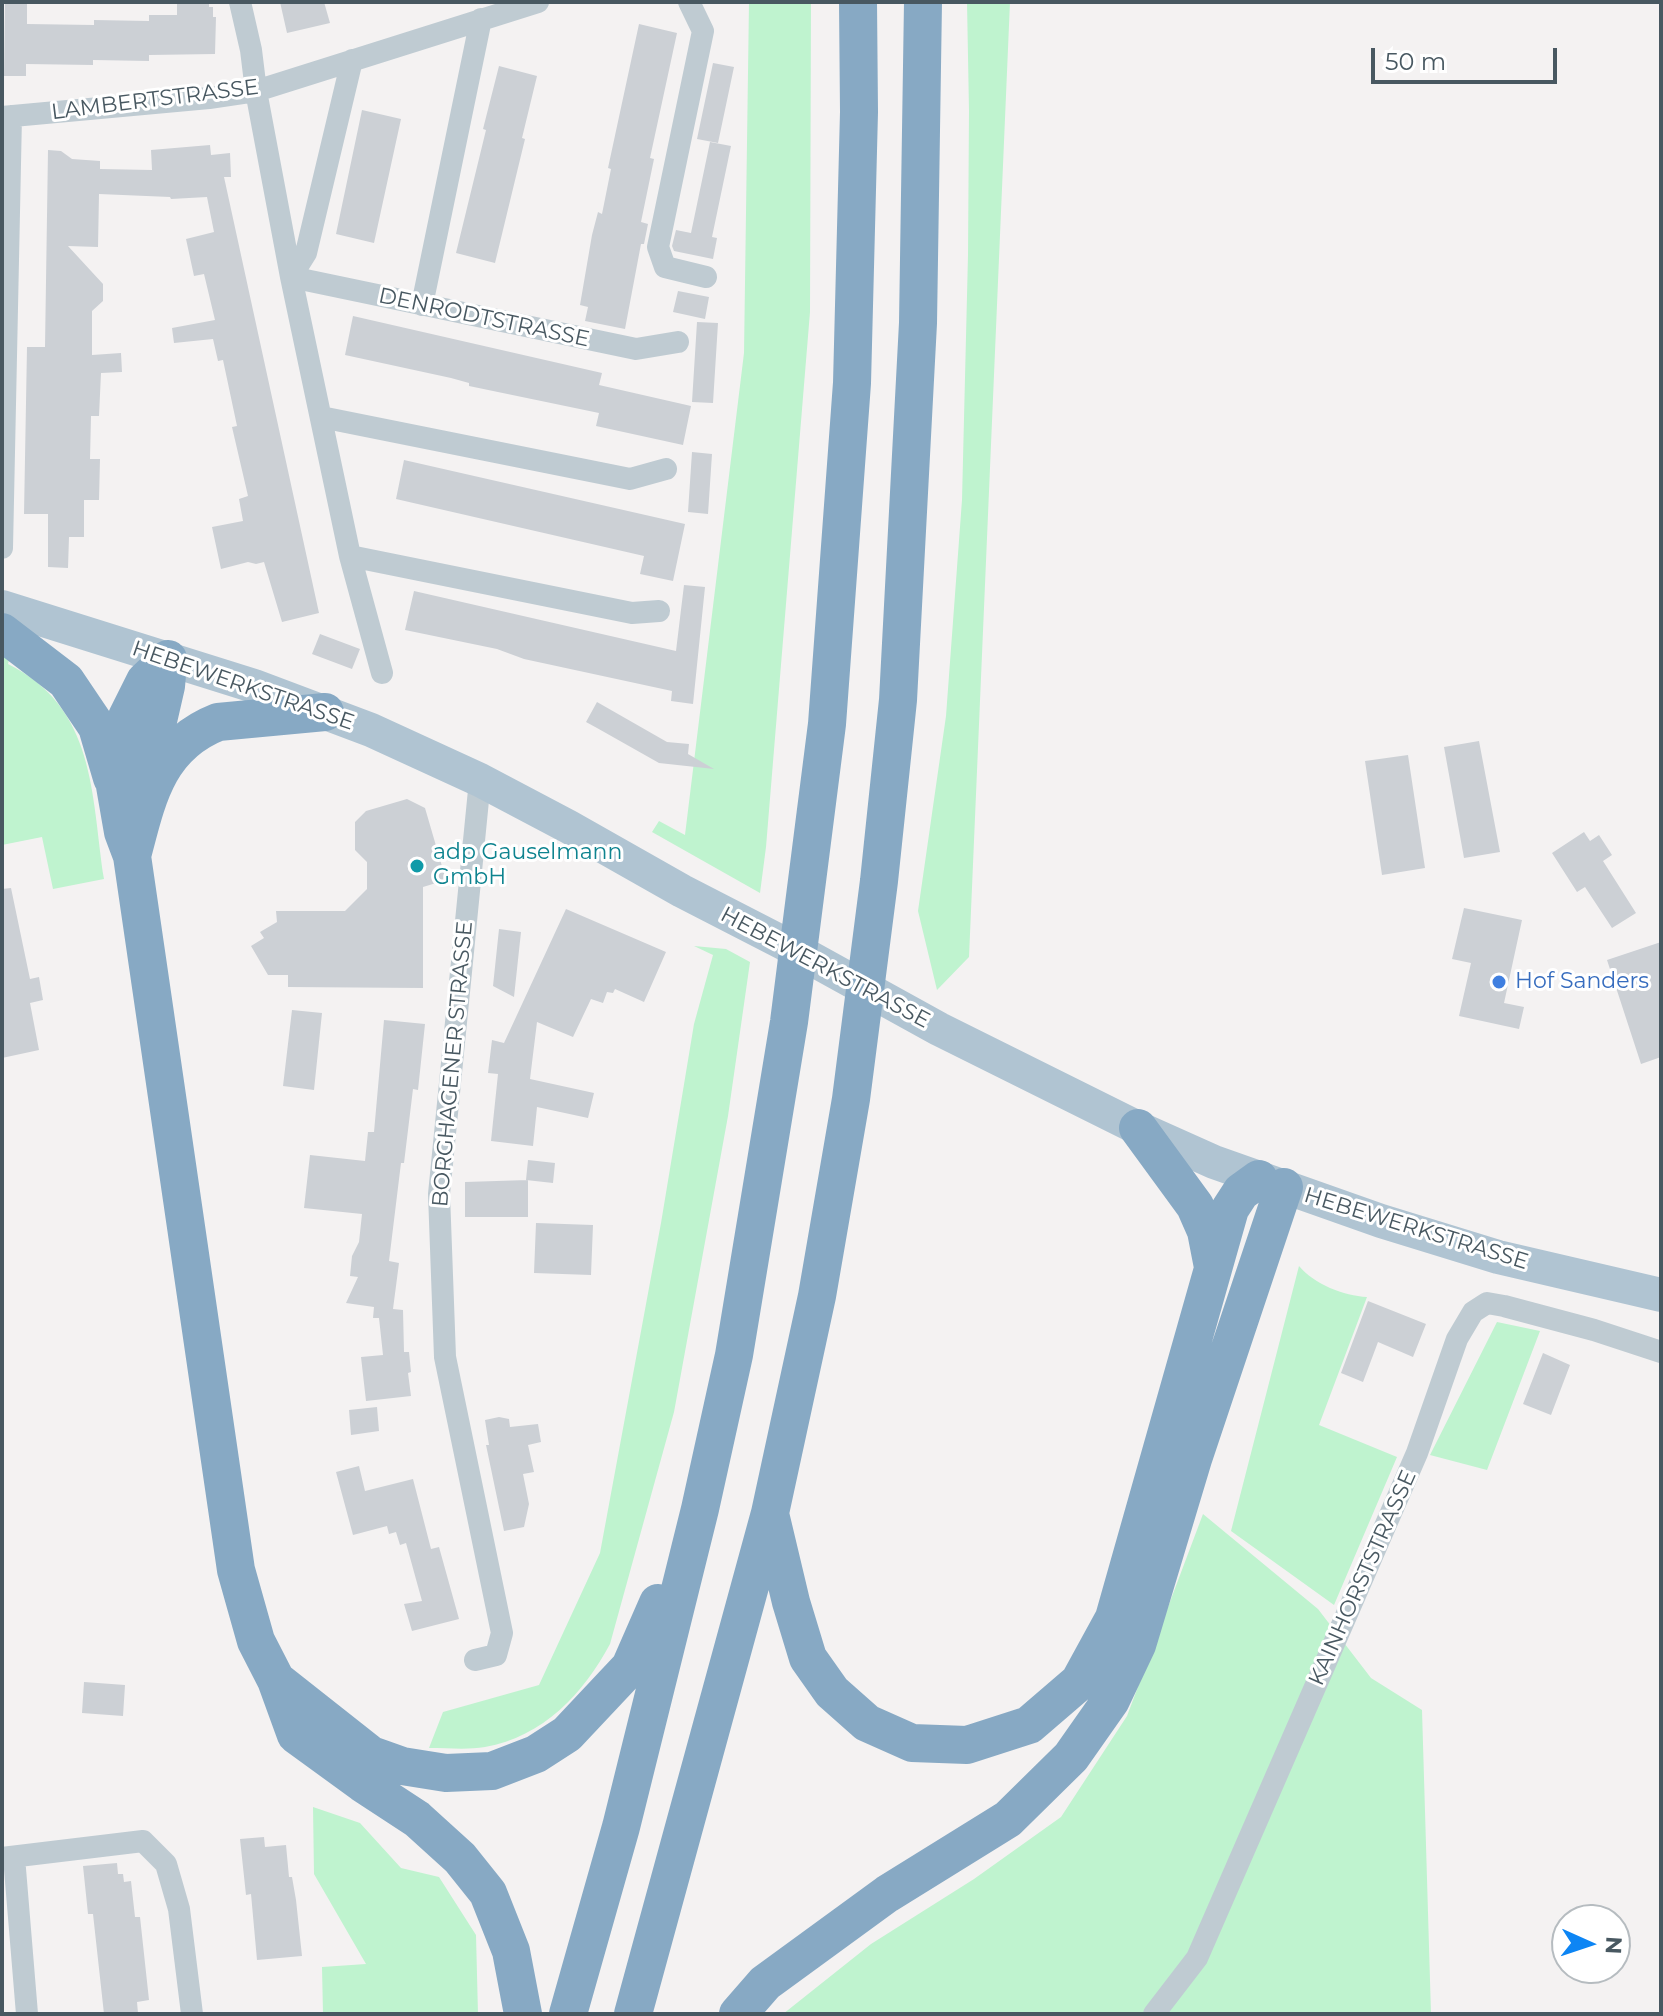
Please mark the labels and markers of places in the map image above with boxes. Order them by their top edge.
place label: adp Gauselmann GmbH [433,840,622,892]
marker: adp Gauselmann GmbH [408,857,426,875]
place label: Hof Sanders [1515,969,1649,995]
marker: Hof Sanders [1490,973,1508,991]

